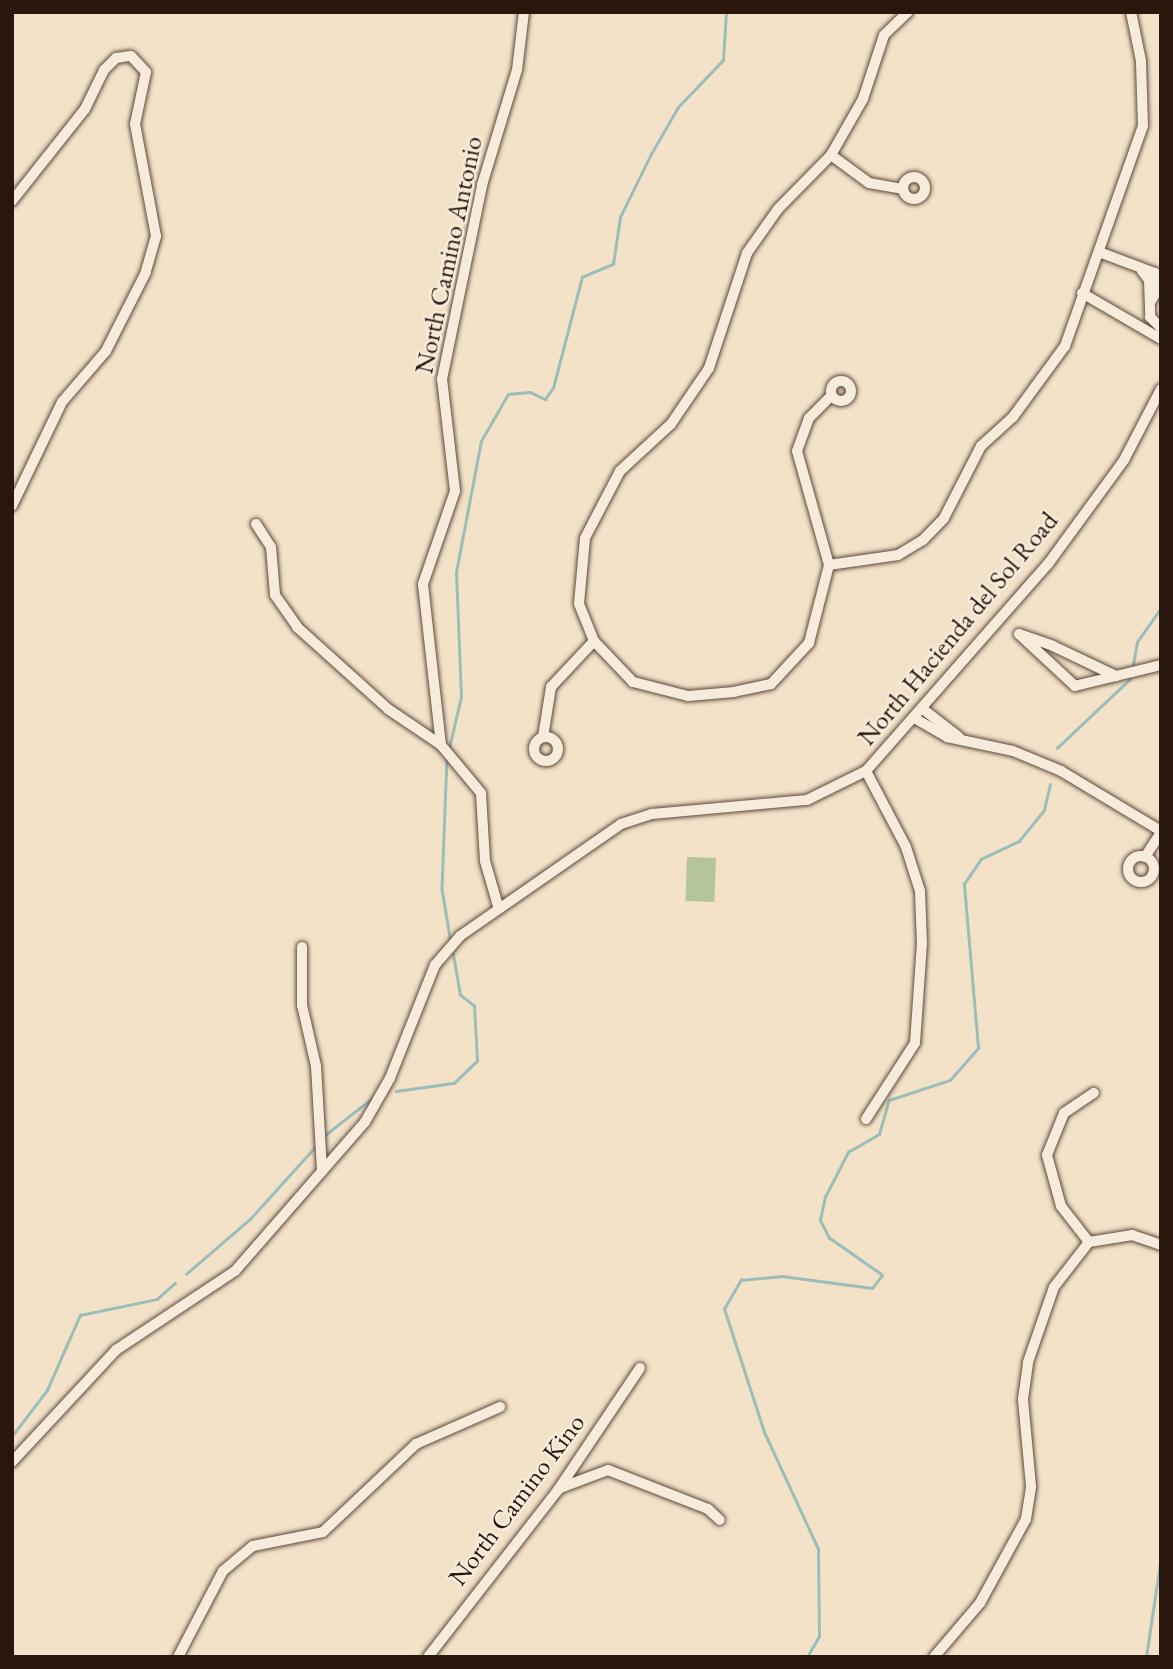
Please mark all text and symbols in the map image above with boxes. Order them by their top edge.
street label: North Camino Antonio [409,133,489,377]
street label: North Hacienda del Sol Road [851,506,1065,752]
street label: North Camino Kino [442,1408,592,1592]

